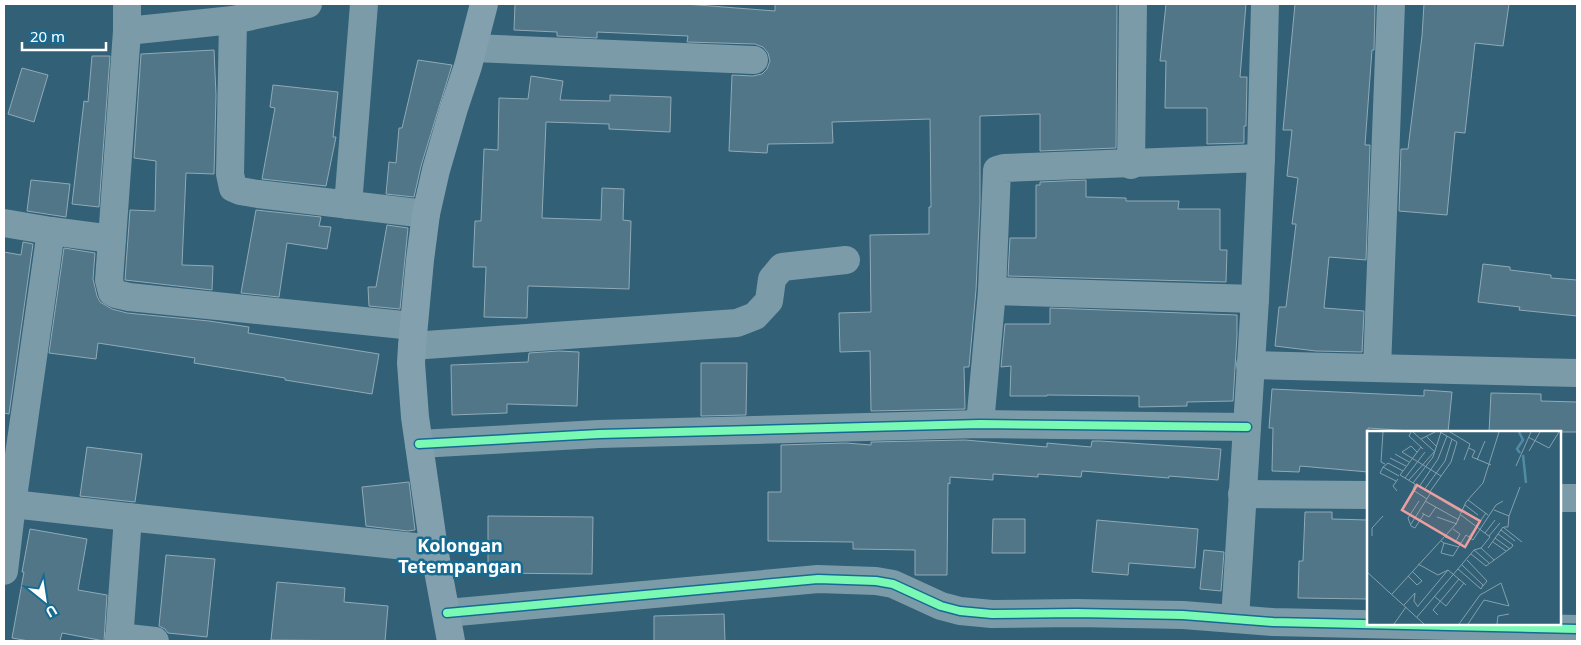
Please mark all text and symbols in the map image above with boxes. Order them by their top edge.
scale bar [22,20,106,52]
text: 20 m [30,26,65,46]
inset map [1367,431,1561,625]
district label: Kolongan Tetempangan [398,533,522,578]
north arrow [20,575,70,625]
text: U [42,601,61,623]

